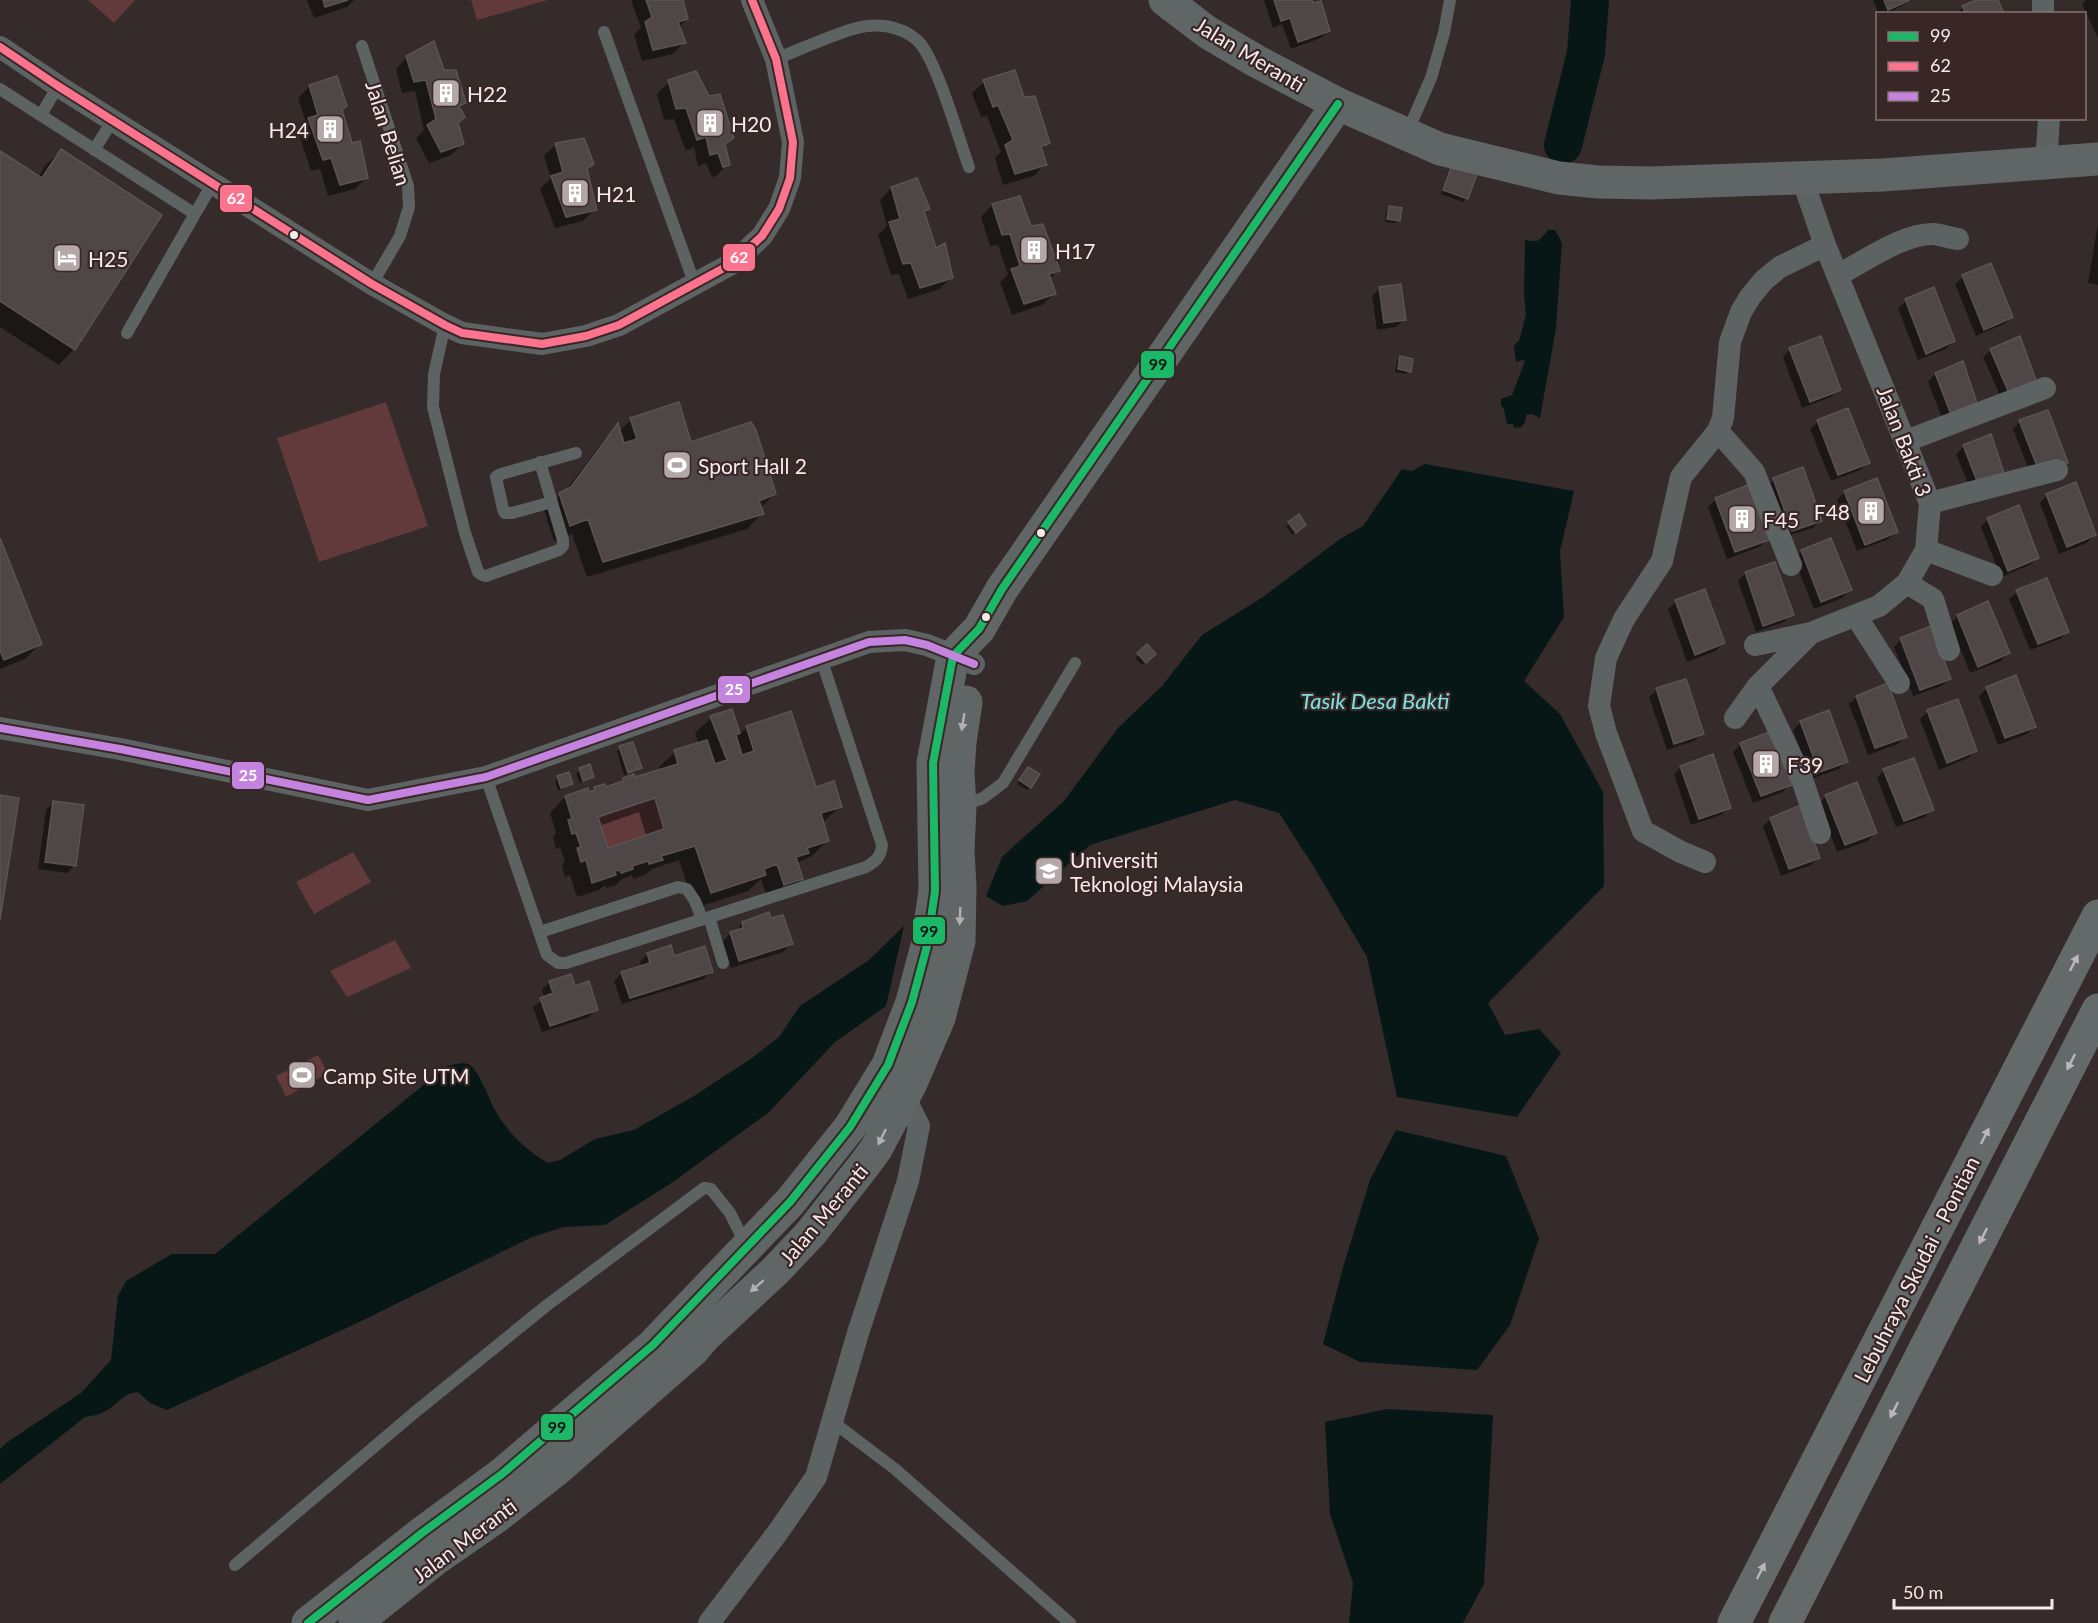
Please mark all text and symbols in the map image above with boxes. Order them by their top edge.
street label: Jalan Meranti [1190,11,1310,97]
legend [1876,12,2086,120]
text: 99 [1930,24,1951,46]
text: 62 [1930,54,1951,76]
building icon: H22 [430,77,462,109]
street label: Jalan Belian [361,78,417,188]
place label: H22 [467,81,507,106]
text: 25 [1930,84,1951,106]
building icon: H20 [694,107,726,139]
place label: H20 [731,111,771,136]
building icon: H24 [314,113,346,145]
place label: H24 [269,117,309,142]
building icon: H21 [559,177,591,209]
place label: H21 [596,181,636,206]
line badge: 62 [219,184,253,213]
text: 62 [227,188,245,207]
unlabelled marker [288,229,300,241]
building icon: H17 [1018,234,1050,266]
place label: H17 [1055,238,1095,263]
hotel icon: H25 [51,242,83,274]
line badge: 62 [722,243,756,272]
place label: H25 [88,246,128,271]
text: 62 [730,247,748,266]
line badge: 99 [1140,350,1175,379]
text: 99 [1149,354,1167,373]
street label: Jalan Bakti 3 [1872,382,1938,500]
sports icon: Sport Hall 2 [661,449,693,481]
place label: Sport Hall 2 [698,453,807,478]
building icon: F48 [1855,495,1887,527]
place label: F48 [1814,499,1850,524]
building icon: F45 [1726,503,1758,535]
place label: F45 [1763,507,1799,532]
unlabelled marker [1035,527,1047,539]
unlabelled marker [980,611,992,623]
line badge: 25 [717,675,751,704]
text: 25 [725,679,743,698]
water label: Tasik Desa Bakti [1301,687,1450,714]
one-way arrow [958,712,967,731]
building icon: F39 [1750,748,1782,780]
place label: F39 [1787,752,1823,777]
line badge: 25 [231,761,265,790]
text: 25 [239,765,257,784]
place label: Universiti Teknologi Malaysia [1070,847,1243,896]
school or university icon: Universiti Teknologi Malaysia [1033,855,1065,887]
one-way arrow [955,907,964,926]
line badge: 99 [912,916,946,945]
text: 99 [920,921,938,940]
one-way arrow [2069,954,2079,971]
one-way arrow [2067,1054,2076,1071]
sports icon: Camp Site UTM [286,1059,318,1091]
place label: Camp Site UTM [323,1063,470,1088]
one-way arrow [1980,1128,1989,1145]
one-way arrow [877,1129,886,1146]
street label: Lebuhraya Skudai - Pontian [1848,1152,1984,1386]
street label: Jalan Meranti [774,1158,872,1270]
one-way arrow [1978,1228,1988,1245]
one-way arrow [749,1280,765,1293]
one-way arrow [1889,1401,1899,1418]
line badge: 99 [540,1413,574,1441]
text: 99 [548,1417,566,1436]
street label: Jalan Meranti [407,1493,521,1587]
one-way arrow [1756,1562,1766,1579]
scale bar [1894,1572,2052,1610]
text: 50 m [1903,1581,1943,1603]

